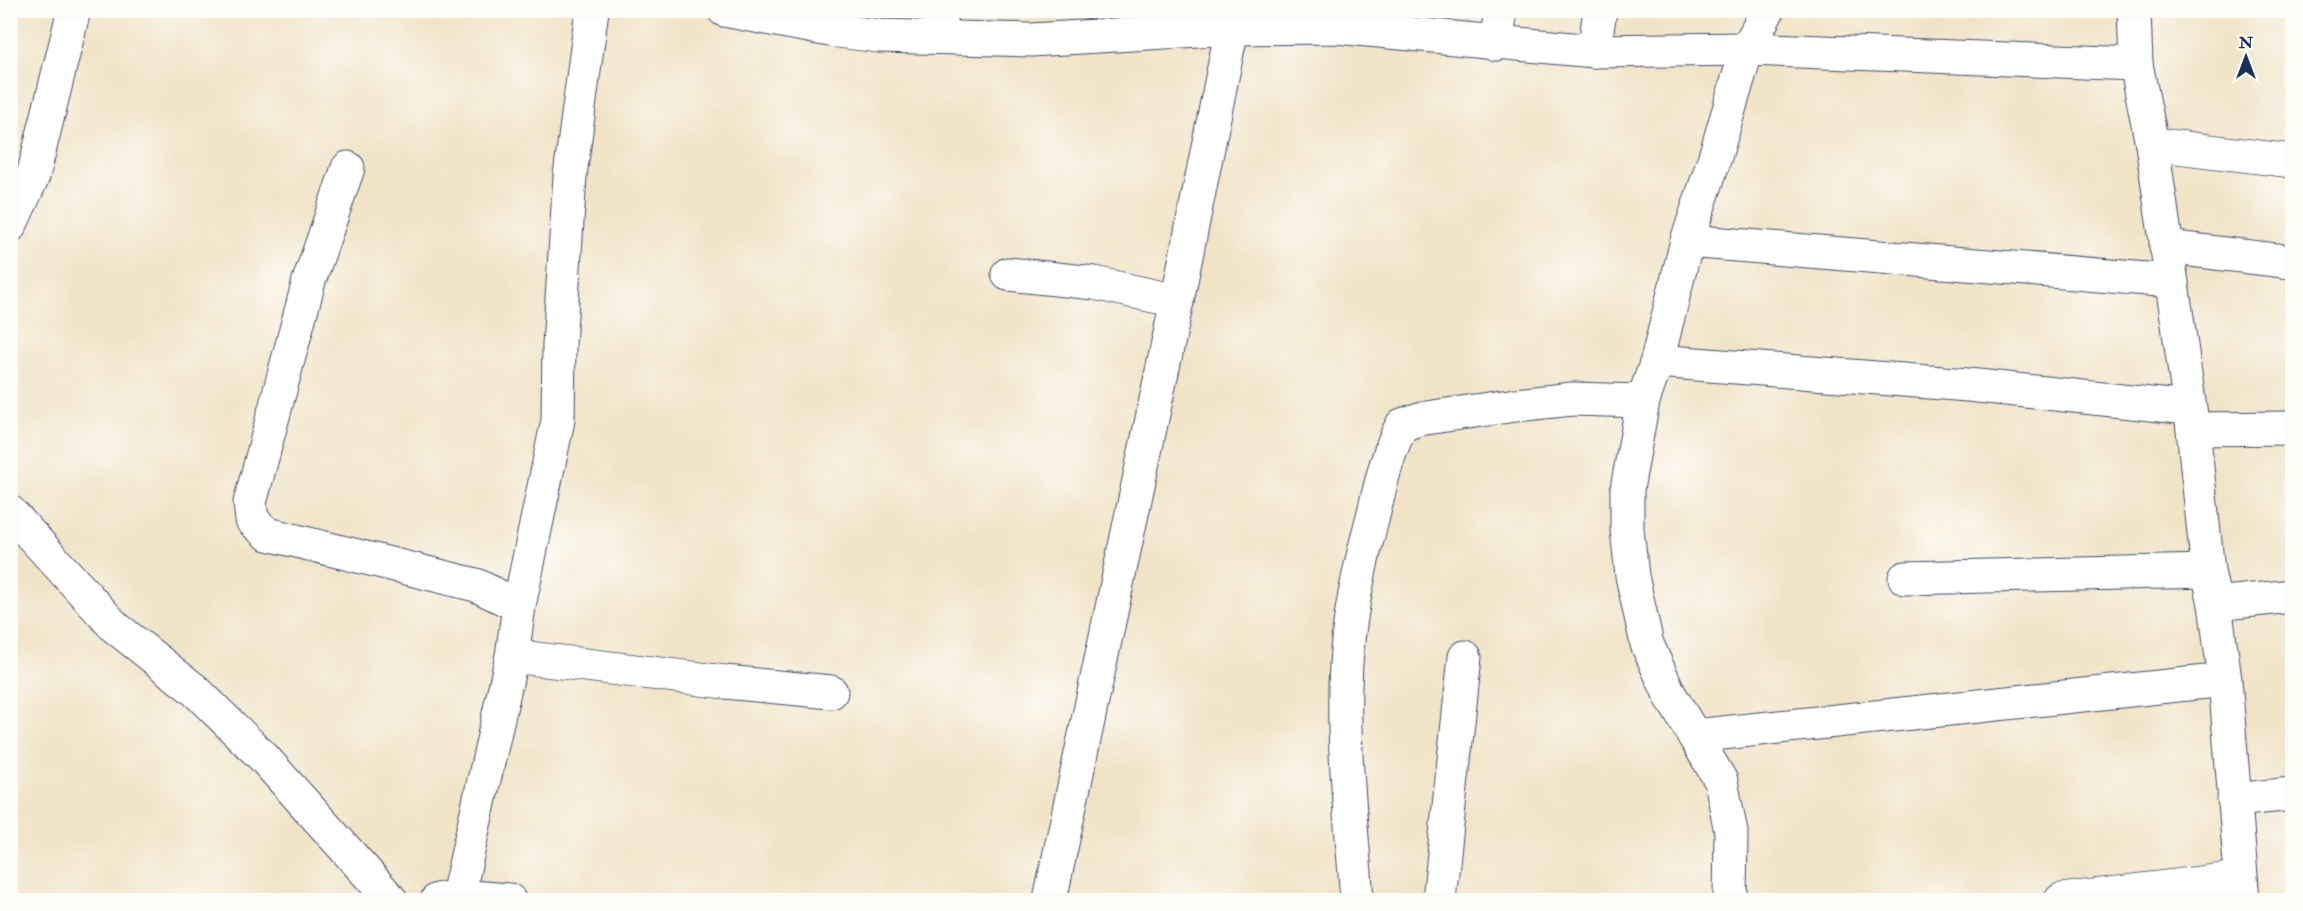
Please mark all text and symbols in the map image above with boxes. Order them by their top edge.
north arrow [2216,27,2276,87]
text: N [2238,33,2254,53]

